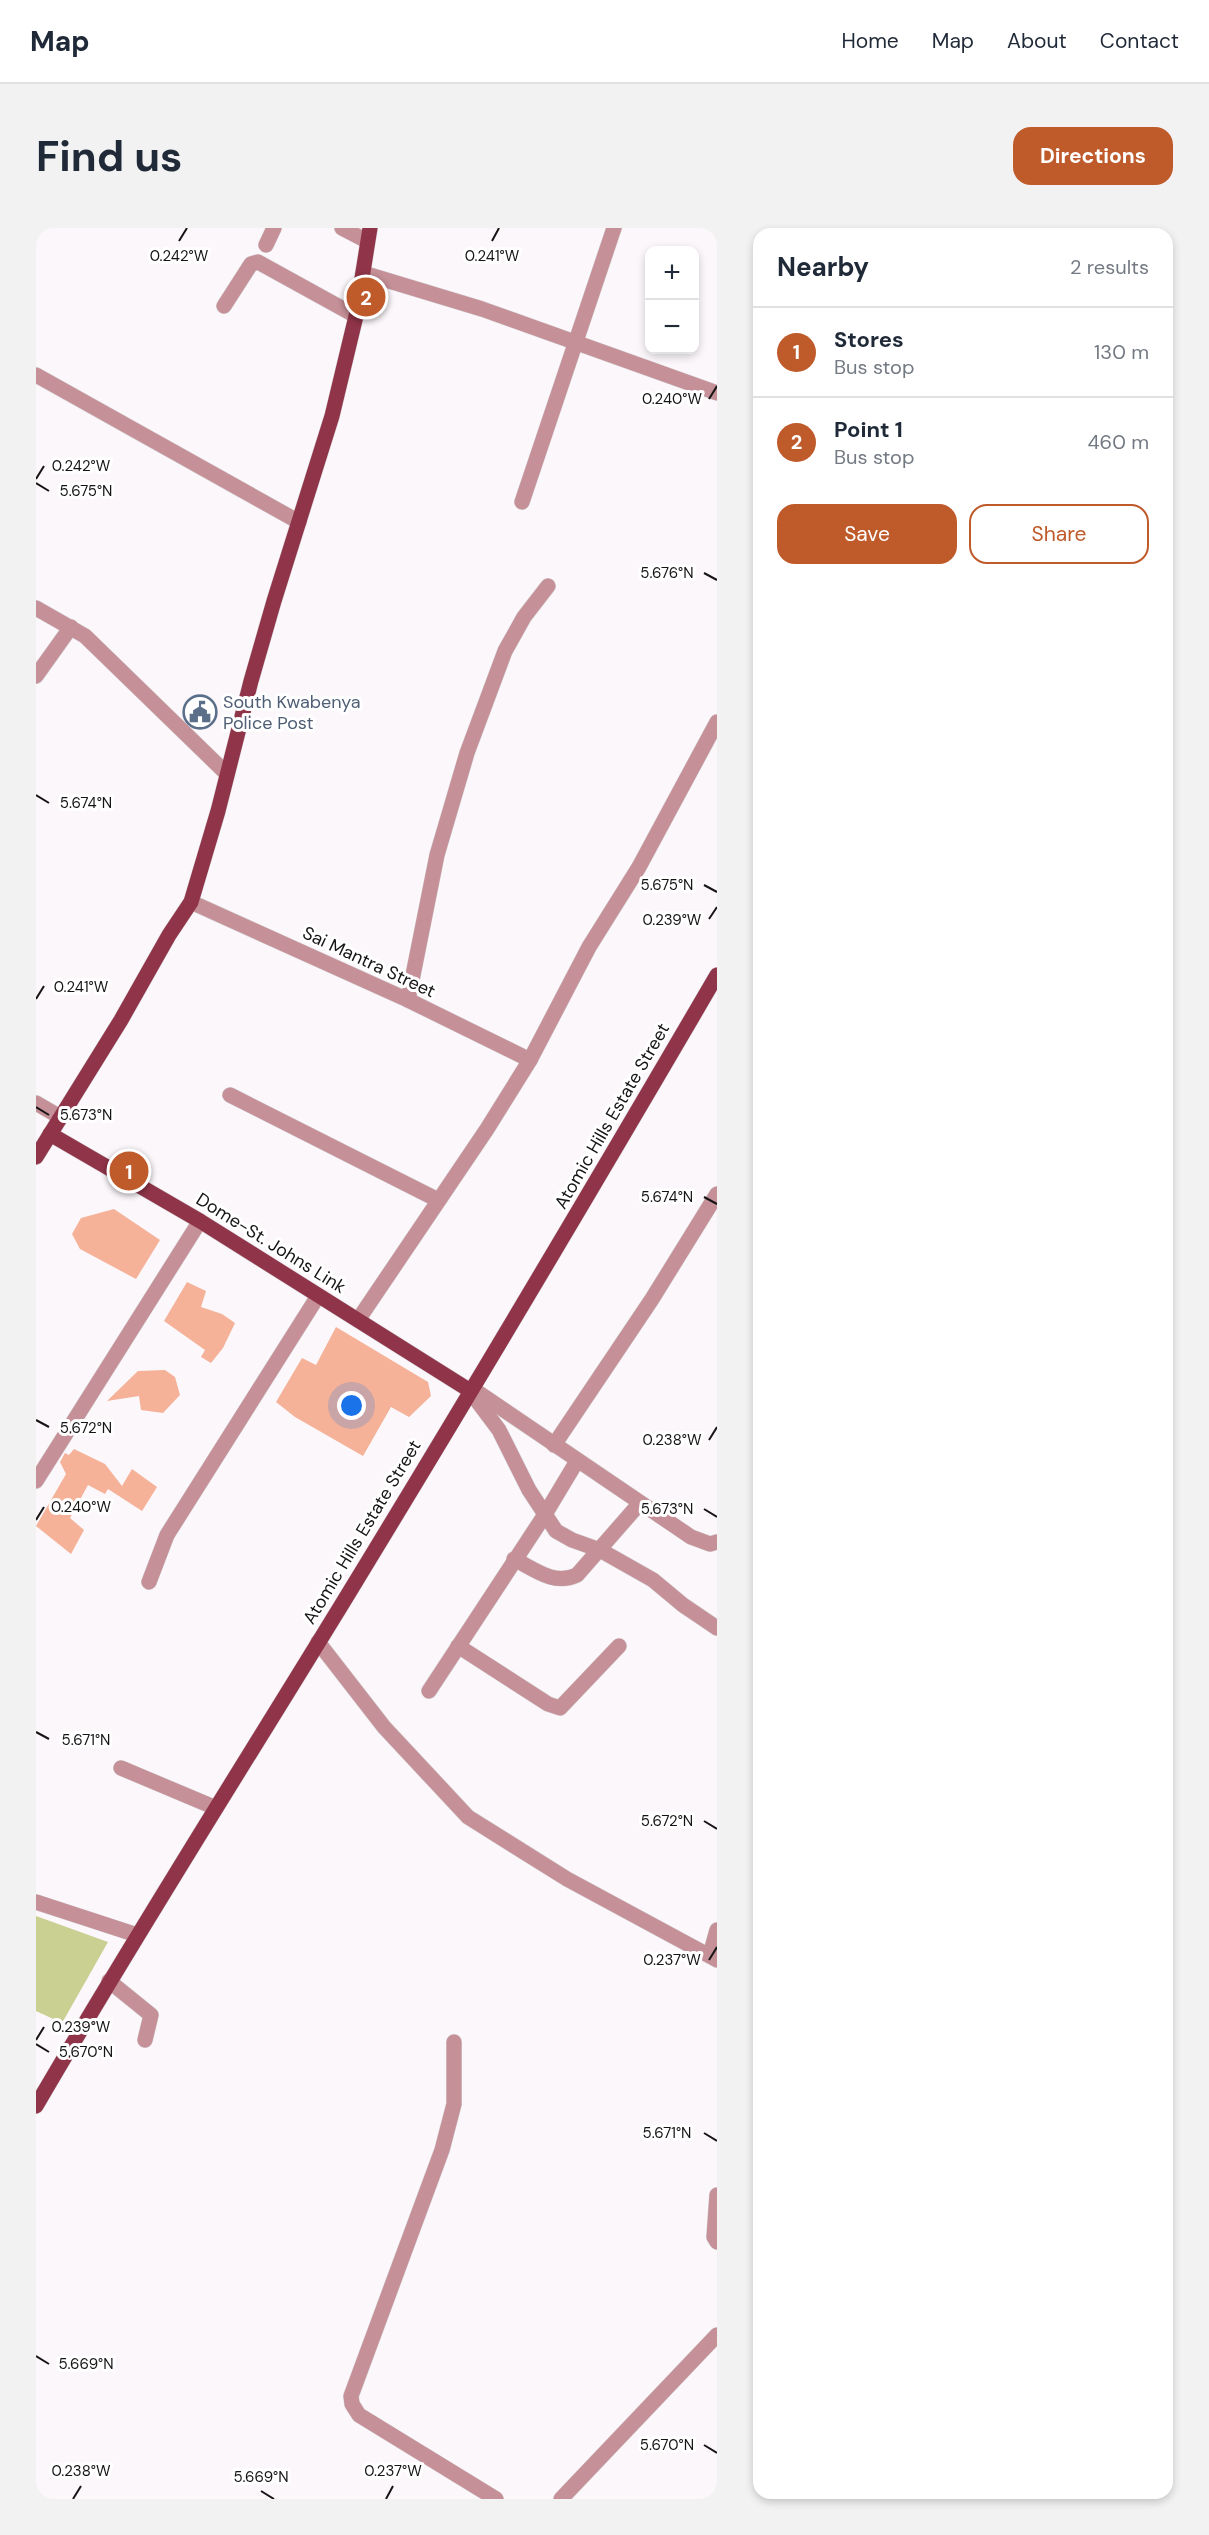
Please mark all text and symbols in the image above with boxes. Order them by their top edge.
text: Map [30,23,90,60]
text: Home [841,27,899,55]
text: Map [932,27,974,55]
text: About [1007,27,1067,55]
text: Contact [1100,27,1179,55]
button: Directions [1013,127,1173,185]
text: Find us [36,129,182,184]
text: 0.242°W [150,246,209,266]
text: 0.241°W [465,246,520,266]
map controls [645,246,699,354]
button: + [645,246,699,300]
text: Nearby [777,250,869,284]
text: 2 results [1070,254,1149,280]
pin: 2 [346,274,386,320]
button: − [645,300,699,354]
text: Stores [834,325,904,354]
text: 1 [793,339,800,365]
text: 130 m [1094,339,1149,365]
text: Bus stop [834,354,914,380]
text: 0.240°W [642,389,703,409]
text: Point 1 [834,415,903,444]
text: 2 [791,429,802,455]
text: 460 m [1087,429,1149,455]
text: Bus stop [834,444,914,470]
text: 0.242°W [52,456,111,476]
text: 5.675°N [60,481,112,501]
button: Save [777,504,957,564]
button: Share [969,504,1149,564]
text: 5.676°N [640,563,694,583]
place label: South Kwabenya Police Post [223,690,361,735]
public building icon: South Kwabenya Police Post [182,694,218,730]
text: 5.674°N [60,793,112,813]
text: 5.675°N [641,875,693,895]
text: 0.239°W [643,910,702,930]
street label: Sai Mantra Street [299,921,439,1003]
text: 0.241°W [54,977,109,997]
street label: Atomic Hills Estate Street [549,1019,675,1213]
text: 5.673°N [60,1105,112,1125]
pin: 1 [110,1148,148,1194]
street label: Dome-St. Johns Link [192,1187,350,1299]
text: 5.674°N [641,1187,693,1207]
your location [337,1391,366,1420]
text: 5.672°N [60,1418,112,1438]
text: 0.238°W [643,1430,702,1450]
street label: Atomic Hills Estate Street [297,1435,427,1629]
text: 0.240°W [51,1497,112,1517]
text: 5.673°N [641,1499,693,1519]
text: 5.671°N [62,1730,110,1750]
text: 5.672°N [641,1811,693,1831]
text: 0.237°W [643,1950,701,1970]
text: 0.239°W [52,2017,111,2037]
text: 5.670°N [59,2042,113,2062]
text: 5.671°N [643,2123,691,2143]
text: 5.669°N [58,2354,114,2374]
text: 5.670°N [640,2435,694,2455]
text: 0.238°W [52,2461,111,2481]
text: 0.237°W [364,2461,422,2481]
text: 5.669°N [233,2467,289,2487]

